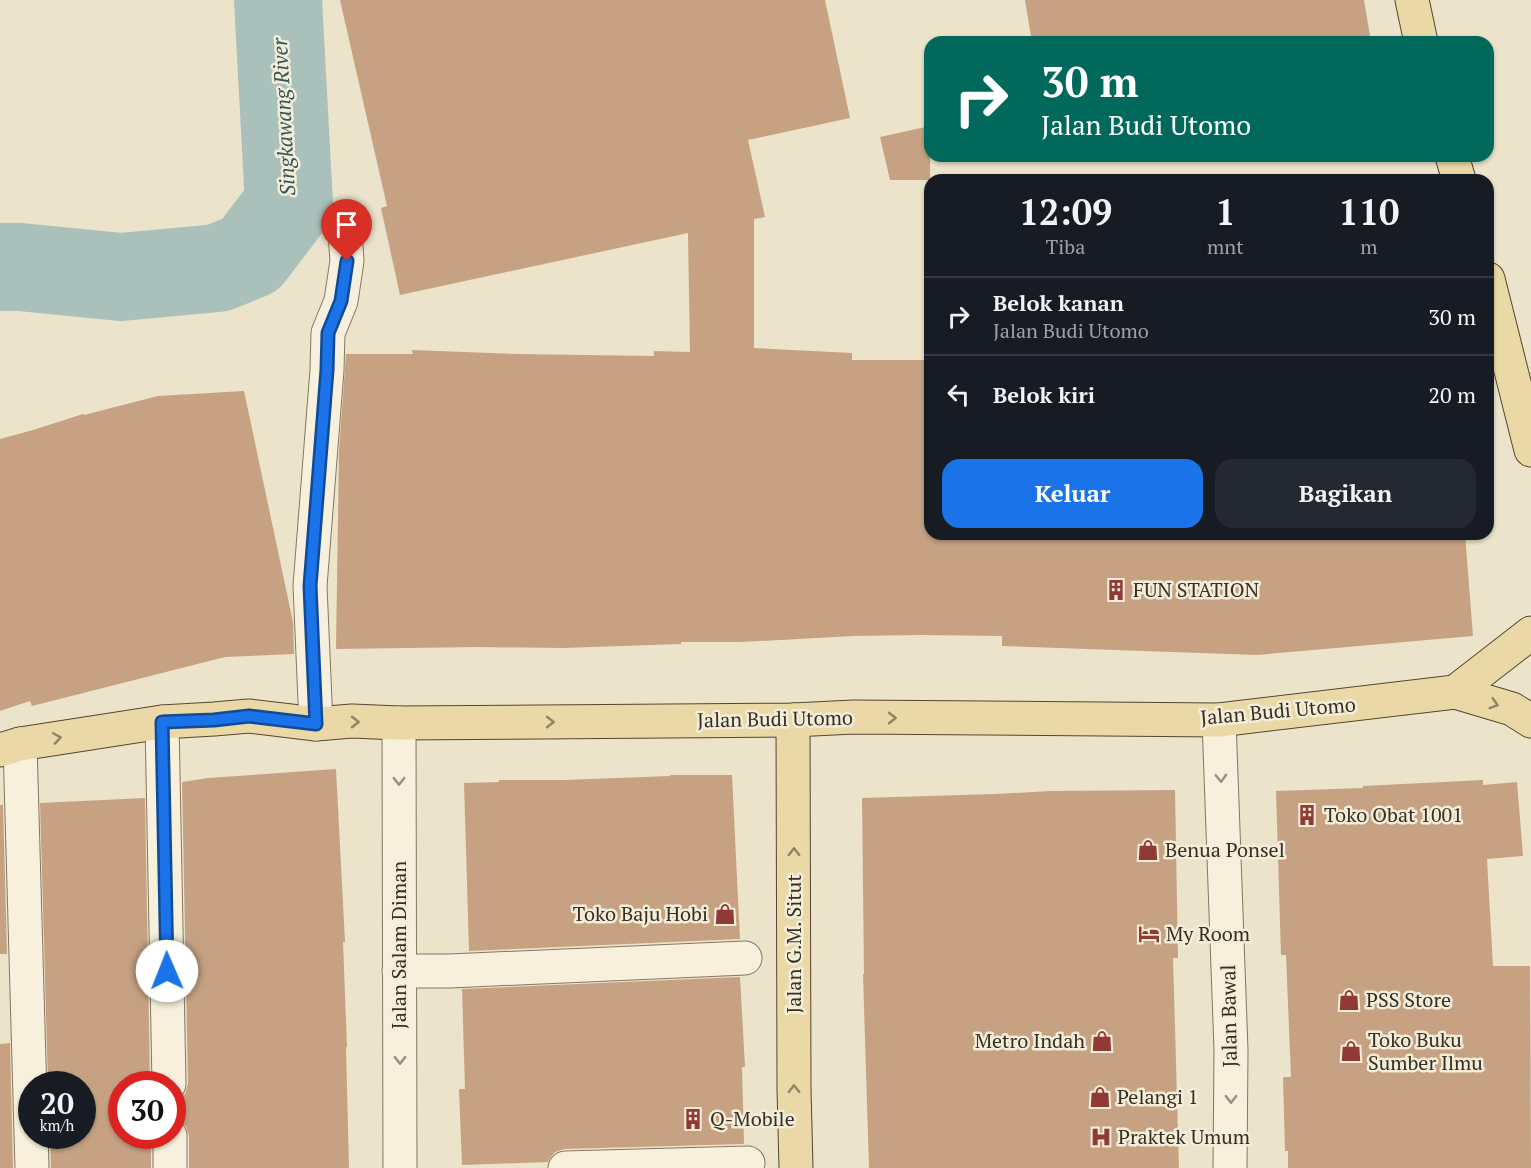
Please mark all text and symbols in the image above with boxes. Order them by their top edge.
water label: Singkawang River [265,36,301,197]
text: 30 m [1041,53,1139,109]
icon: right [942,60,1020,138]
text: Jalan Budi Utomo [1041,107,1251,143]
text: 12:09 [1019,188,1112,235]
text: 1 [1215,188,1236,235]
text: 110 [1338,188,1399,235]
pin [321,199,372,261]
icon: arrive [330,208,363,241]
text: Tiba [1046,233,1085,260]
text: mnt [1207,233,1244,260]
text: m [1360,233,1377,260]
text: Belok kanan [993,288,1124,317]
icon: right [942,300,975,333]
text: 30 m [1428,302,1476,331]
text: Jalan Budi Utomo [993,317,1149,344]
icon: left [942,378,975,411]
text: Belok kiri [993,380,1095,409]
text: 20 m [1428,380,1476,409]
button: Keluar [942,459,1203,528]
button: Bagikan [1215,459,1476,528]
place label: FUN STATION [1133,576,1260,603]
building icon: FUN STATION [1104,578,1128,602]
street label: Jalan Budi Utomo [1199,690,1357,731]
one-way arrow [1488,697,1499,709]
street label: Jalan Budi Utomo [697,704,853,733]
one-way arrow [888,711,897,724]
one-way arrow [351,716,360,728]
one-way arrow [546,716,555,728]
one-way arrow [52,732,62,745]
one-way arrow [1215,774,1228,783]
one-way arrow [393,777,405,786]
place label: Toko Obat 1001 [1324,801,1463,828]
building icon: Toko Obat 1001 [1295,803,1319,827]
place label: Benua Ponsel [1165,836,1285,863]
shop icon: Benua Ponsel [1136,838,1160,862]
one-way arrow [788,847,800,856]
street label: Jalan Salam Diman [385,861,412,1029]
street label: Jalan G.M. Situt [780,874,807,1014]
place label: Toko Baju Hobi [573,900,708,927]
shop icon: Toko Baju Hobi [713,902,737,926]
place label: My Room [1166,920,1250,947]
hotel icon: My Room [1137,922,1161,946]
position arrow [135,939,199,1003]
street label: Jalan Bawal [1214,964,1243,1068]
place label: PSS Store [1366,986,1451,1013]
shop icon: PSS Store [1337,988,1361,1012]
place label: Toko Buku Sumber Ilmu [1368,1026,1483,1076]
place label: Metro Indah [975,1027,1085,1054]
shop icon: Metro Indah [1090,1029,1114,1053]
shop icon: Toko Buku Sumber Ilmu [1339,1039,1363,1063]
one-way arrow [394,1056,406,1065]
speed limit sign: 30 [108,1071,186,1149]
text: 20 [40,1083,74,1123]
place label: Pelangi 1 [1117,1083,1198,1110]
one-way arrow [788,1084,800,1093]
shop icon: Pelangi 1 [1088,1085,1112,1109]
one-way arrow [1224,1095,1237,1104]
place label: Q-Mobile [710,1105,795,1132]
building icon: Q-Mobile [681,1107,705,1131]
text: km/h [40,1115,74,1135]
place label: Praktek Umum [1118,1123,1250,1150]
hospital icon: Praktek Umum [1089,1125,1113,1149]

